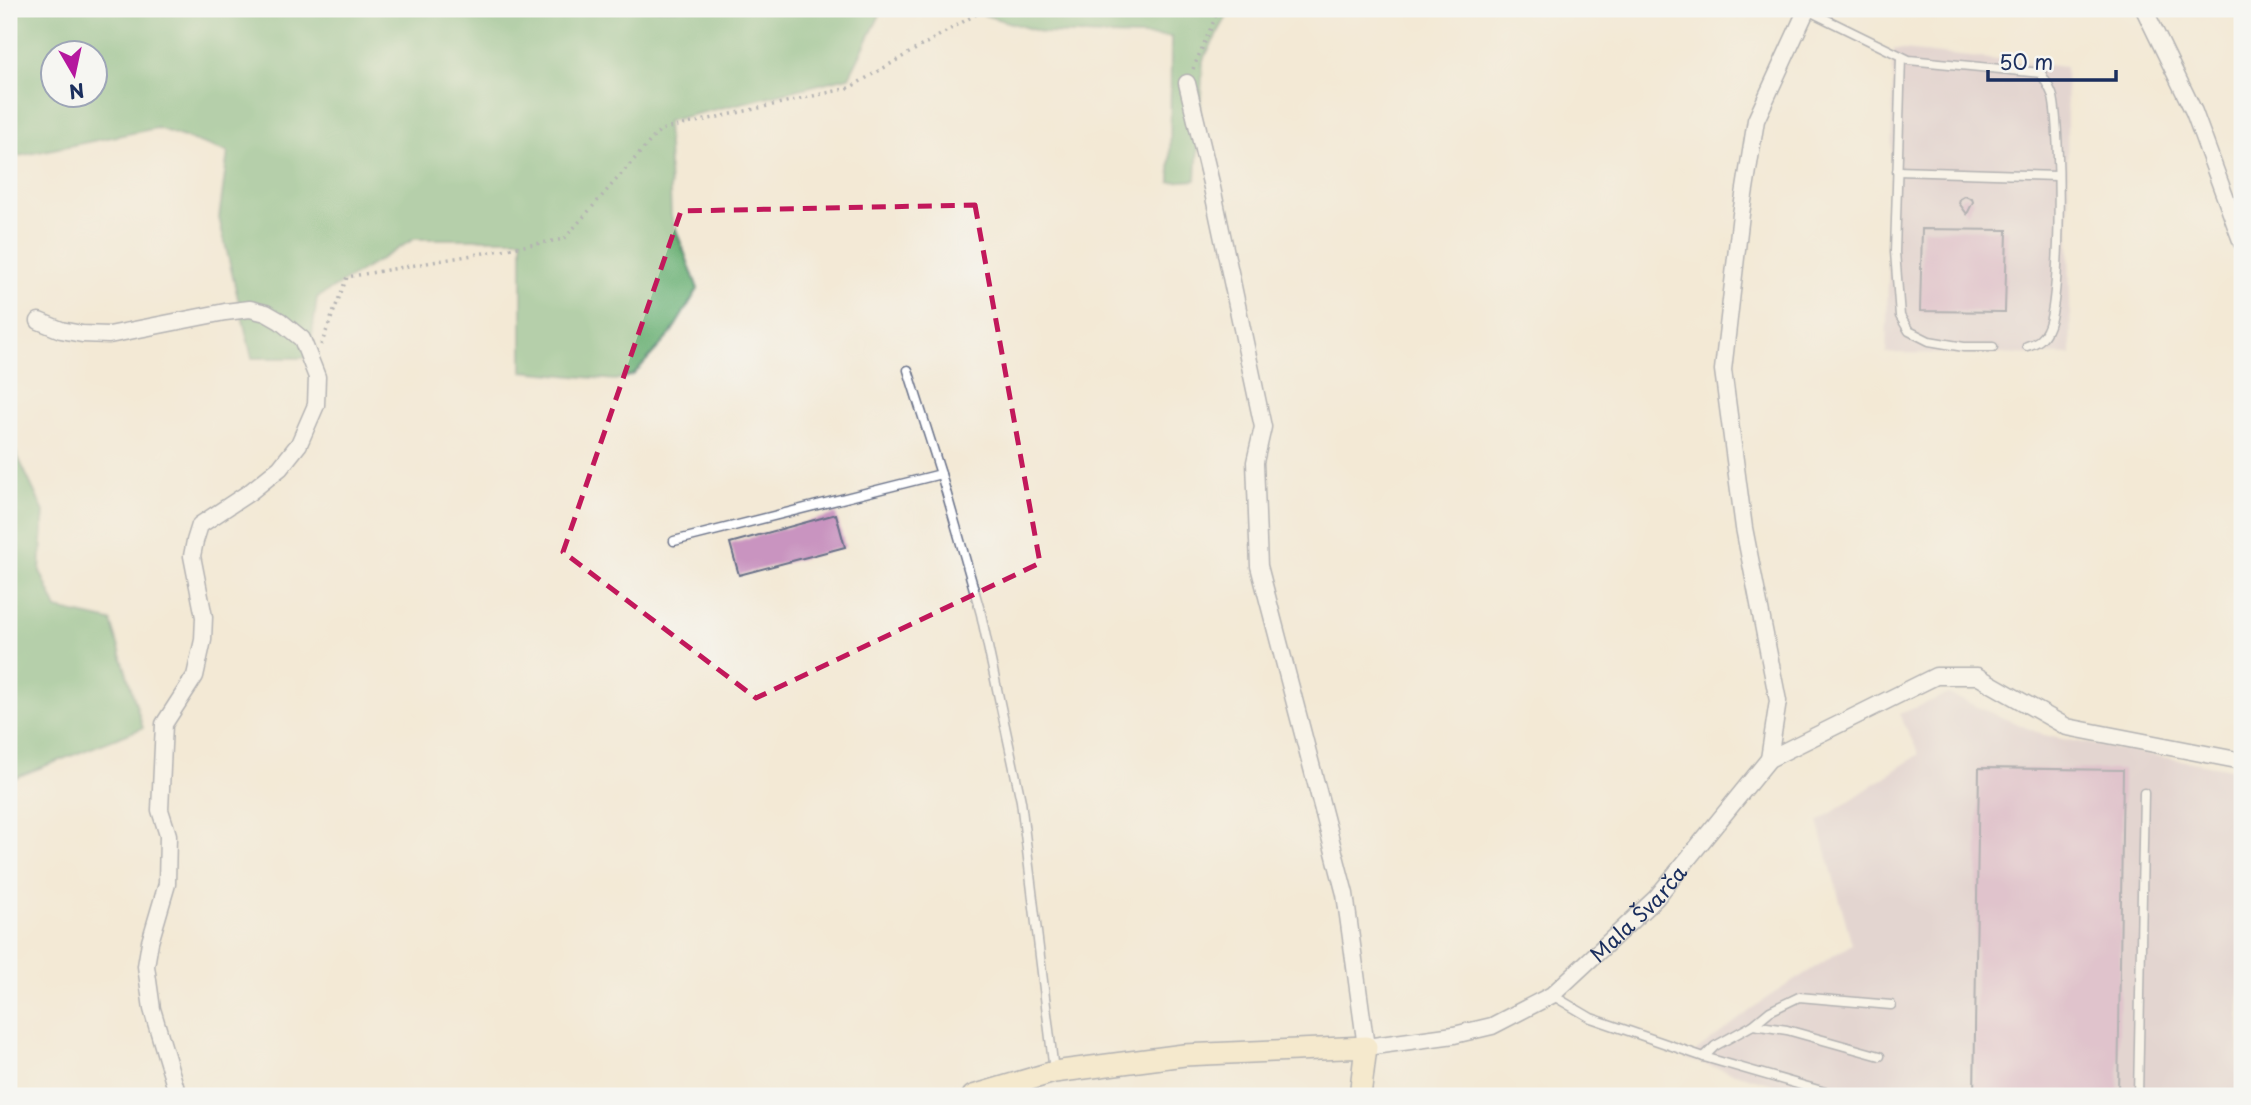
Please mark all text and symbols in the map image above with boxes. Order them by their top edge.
north arrow [38,38,108,108]
scale bar [1988,38,2116,82]
text: 50 m [1999,45,2053,77]
text: N [67,77,86,107]
street label: Mala Švarča [1582,857,1694,969]

